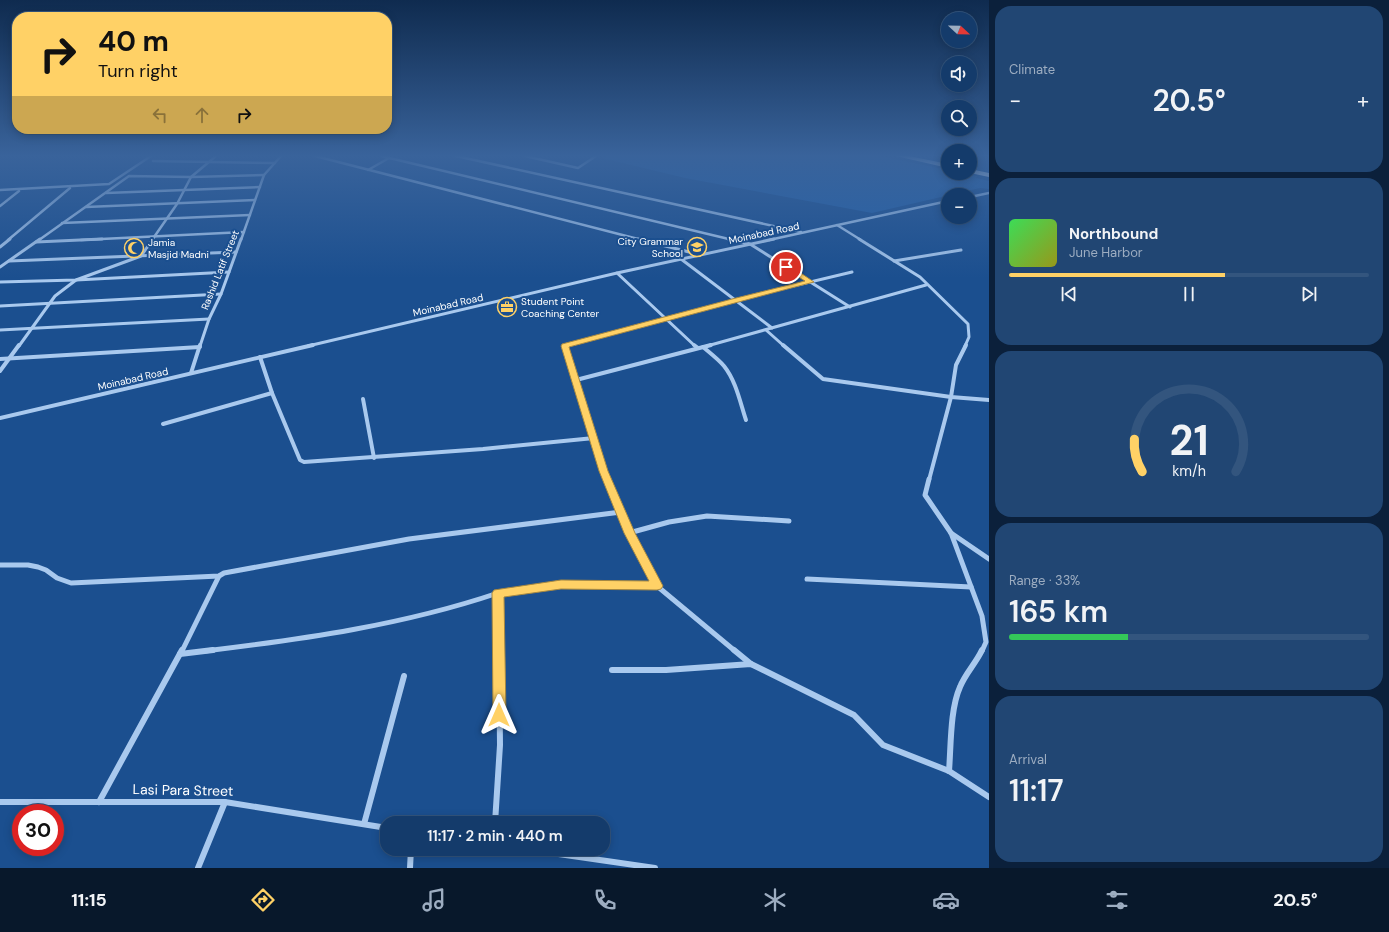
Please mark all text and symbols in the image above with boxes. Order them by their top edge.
north arrow [941,12,977,48]
map controls [941,12,977,224]
text: 40 m [98,23,169,60]
icon: right [32,28,84,80]
button: sound [941,56,977,92]
text: Turn right [98,59,178,83]
text: Climate [1009,61,1055,78]
text: 20.5° [1152,81,1226,120]
text: − [1009,86,1021,115]
text: + [1357,86,1369,115]
button: search [941,100,977,136]
icon: left [149,104,171,126]
icon: ahead [191,104,213,126]
icon: right [233,104,255,126]
button: + [941,144,977,180]
button: − [941,188,977,224]
street label: Moinabad Road [728,219,800,247]
text: Northbound [1069,224,1158,244]
street label: Rashid Latif Street [198,228,242,312]
place label: City Grammar School [618,235,683,260]
place label: Jamia Masjid Madni [148,236,209,261]
school or university icon: City Grammar School [686,236,708,258]
mosque icon: Jamia Masjid Madni [123,237,145,259]
text: June Harbor [1069,244,1143,261]
pin [769,250,803,284]
icon: arrive [775,256,797,278]
icon: previous [1058,283,1080,305]
icon: pause [1178,283,1200,305]
icon: next [1298,283,1320,305]
street label: Moinabad Road [412,291,484,319]
place label: Student Point Coaching Center [521,295,599,320]
office icon: Student Point Coaching Center [496,296,518,318]
street label: Moinabad Road [97,365,169,393]
text: 21 [1169,414,1209,468]
text: km/h [1172,462,1206,480]
text: Range · 33% [1009,572,1080,589]
text: 165 km [1009,592,1108,631]
position arrow [478,694,520,736]
text: Arrival [1009,751,1047,768]
text: 11:17 [1009,771,1064,810]
street label: Lasi Para Street [132,780,234,800]
speed limit sign: 30 [12,804,64,856]
text: 11:17 · 2 min · 440 m [427,826,563,846]
icon: directions [249,886,277,914]
icon: music [420,886,448,914]
icon: phone [591,886,619,914]
icon: climate [761,886,789,914]
icon: car [932,886,960,914]
icon: filters [1103,886,1131,914]
text: 11:15 [71,888,107,912]
text: 20.5° [1273,888,1318,912]

